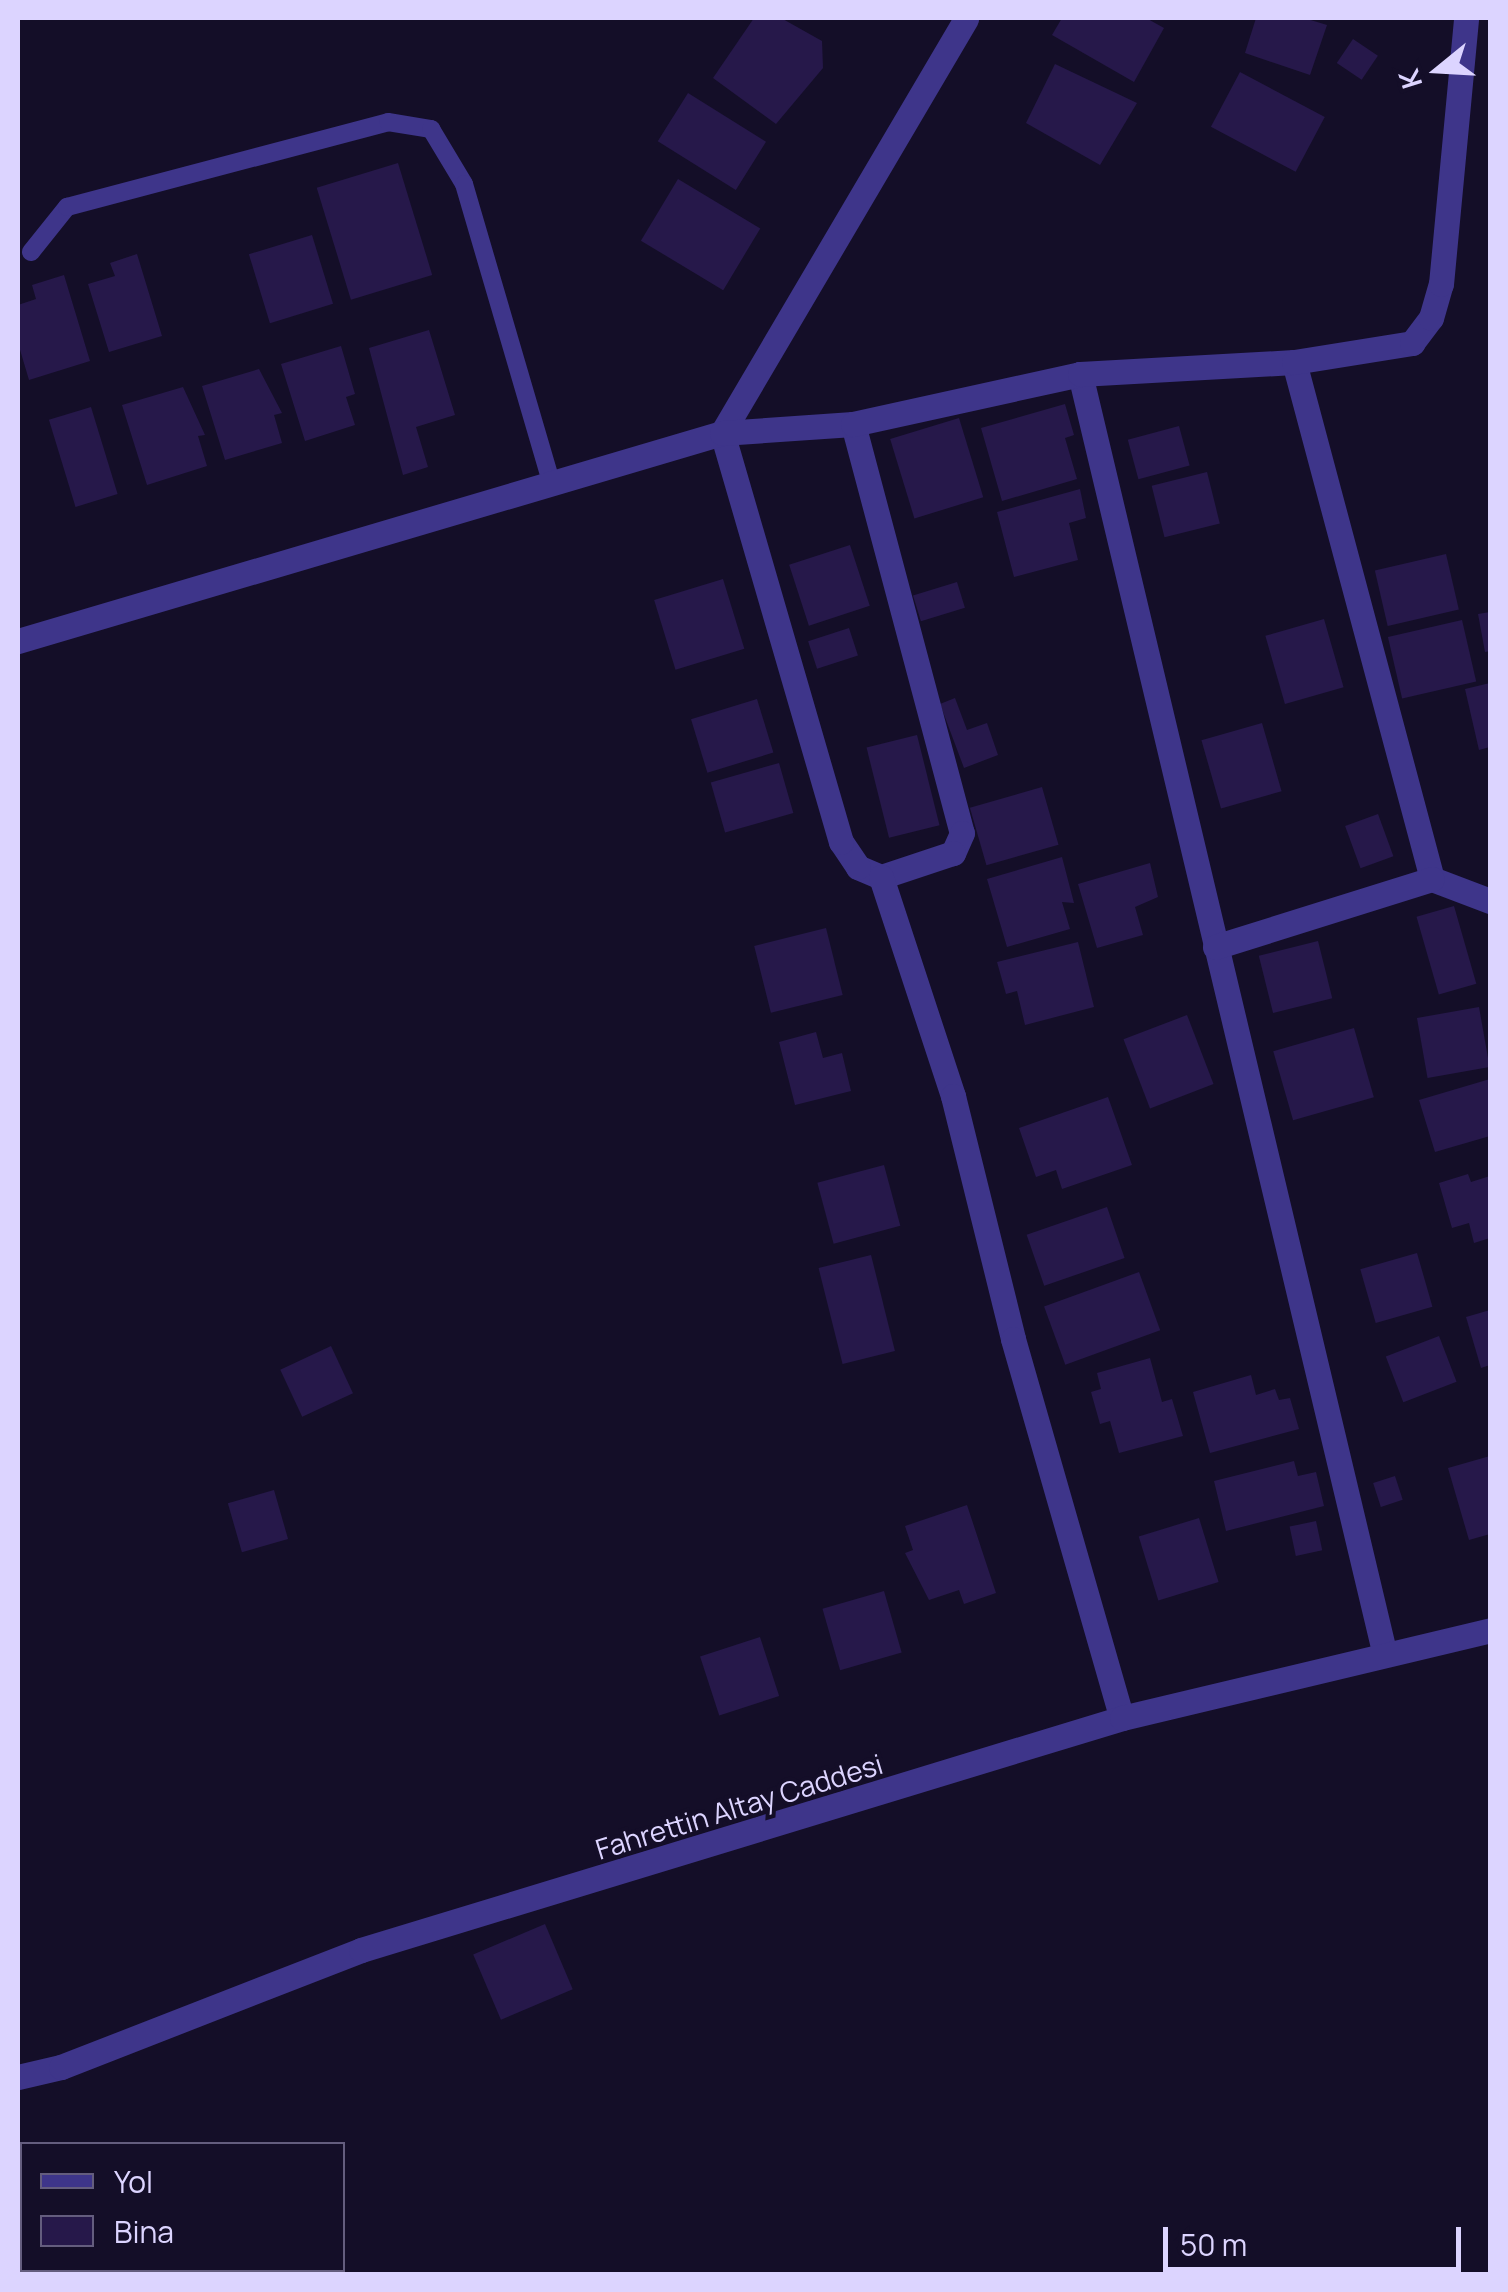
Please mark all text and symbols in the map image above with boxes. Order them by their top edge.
north arrow [1388,20,1488,120]
text: K [1389,65,1430,94]
street label: Fahrettin Altay Caddesi [591,1746,887,1866]
legend [20,2142,345,2272]
text: Yol [114,2161,153,2202]
scale bar [1168,2207,1466,2269]
text: Bina [114,2211,174,2252]
text: 50 m [1180,2224,1247,2265]

